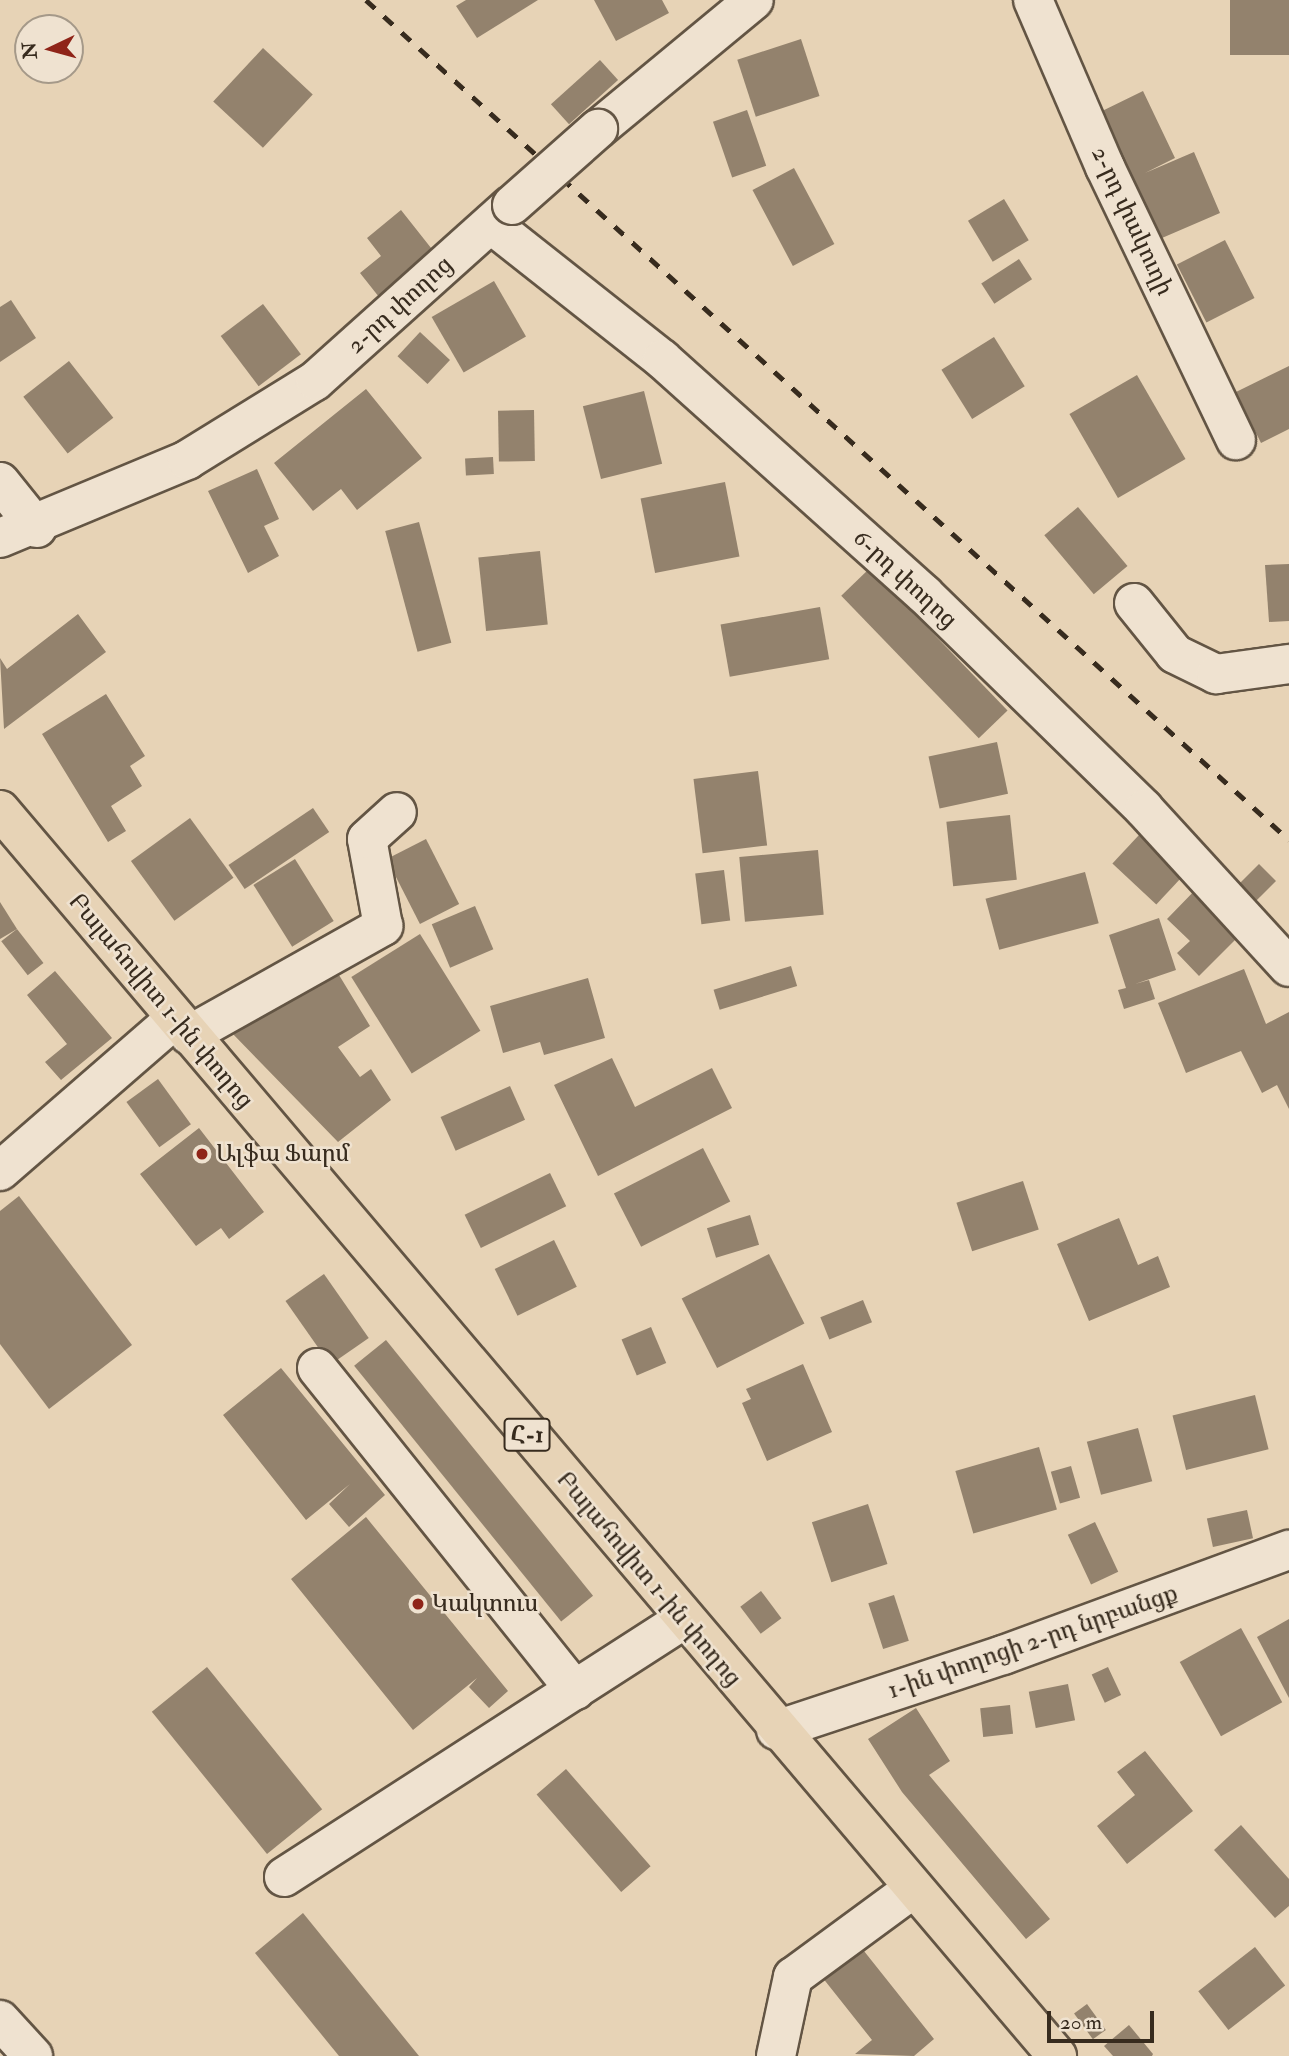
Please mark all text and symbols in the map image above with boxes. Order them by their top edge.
north arrow [14,14,84,84]
text: N [17,41,43,60]
street label: 2-րդ փակուղի [1085,142,1179,300]
street label: 2-րդ փողոց [341,250,459,360]
street label: 6-րդ փողոց [847,524,963,634]
street label: Բալահովիտ 1-ին փողոց [63,888,259,1114]
place label: Ալֆա Ֆարմ [216,1140,349,1168]
marker: Ալֆա Ֆարմ [194,1146,210,1162]
road number: Հ-1 [503,1416,552,1454]
street label: Բալահովիտ 1-ին փողոց [551,1466,747,1692]
street label: 1-ին փողոցի 2-րդ նրբանցք [884,1579,1182,1705]
place label: Կակտուս [432,1590,538,1618]
marker: Կակտուս [410,1596,426,1612]
scale bar [1051,1996,1158,2040]
text: 20 m [1060,2009,1102,2036]

